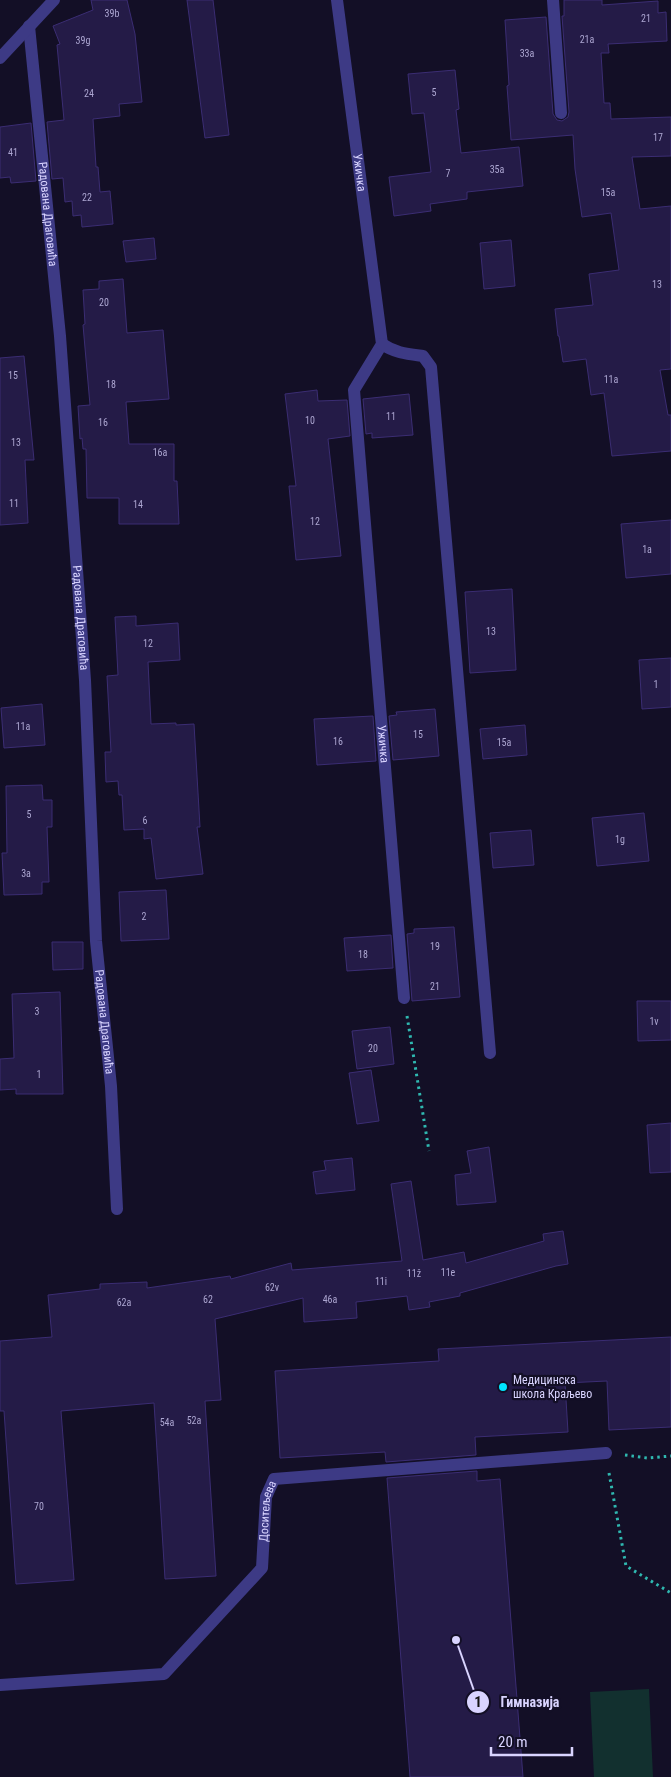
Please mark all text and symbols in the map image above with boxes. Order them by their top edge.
house number: 39b [105,8,119,19]
house number: 21 [641,13,651,24]
house number: 21a [580,34,595,45]
house number: 39g [76,35,90,46]
house number: 33a [520,48,535,59]
house number: 5 [432,87,437,98]
house number: 24 [84,88,94,99]
house number: 17 [653,132,663,143]
house number: 41 [8,147,18,158]
street label: Ужичка [350,153,369,192]
street label: Радована Драговића [36,161,60,267]
house number: 35a [490,164,505,175]
house number: 7 [446,168,451,179]
house number: 15a [601,187,616,198]
house number: 22 [82,192,92,203]
house number: 13 [652,279,662,290]
house number: 20 [99,297,109,308]
house number: 15 [8,370,18,381]
house number: 11a [604,374,619,385]
house number: 18 [106,379,116,390]
house number: 11 [386,411,396,422]
house number: 10 [305,415,315,426]
house number: 16 [98,417,108,428]
house number: 13 [11,437,21,448]
house number: 16a [153,447,168,458]
house number: 11 [9,498,19,509]
house number: 14 [133,499,143,510]
house number: 12 [310,516,320,527]
house number: 1a [642,544,652,555]
street label: Радована Драговића [70,565,91,671]
house number: 13 [486,626,496,637]
house number: 12 [143,638,153,649]
house number: 1 [654,679,658,690]
house number: 11a [16,721,31,732]
street label: Ужичка [375,725,392,764]
house number: 15 [413,729,423,740]
house number: 16 [333,736,343,747]
house number: 15a [497,737,512,748]
house number: 5 [27,809,32,820]
house number: 6 [143,815,148,826]
house number: 1g [615,834,625,845]
house number: 3a [21,868,31,879]
house number: 2 [142,911,147,922]
house number: 19 [430,941,440,952]
house number: 18 [358,949,368,960]
street label: Радована Драговића [92,969,117,1075]
house number: 21 [430,981,440,992]
house number: 3 [35,1006,40,1017]
house number: 1v [649,1016,659,1027]
house number: 20 [368,1043,378,1054]
house number: 1 [37,1069,41,1080]
house number: 11e [441,1267,456,1278]
house number: 11ž [407,1268,421,1279]
house number: 11i [375,1276,387,1287]
house number: 62v [265,1282,280,1293]
house number: 62 [203,1294,213,1305]
house number: 46a [323,1294,338,1305]
house number: 62a [117,1297,132,1308]
place label: Медицинска школа Краљево [513,1373,592,1401]
marker: Медицинска школа Краљево [497,1381,509,1393]
house number: 52a [187,1415,202,1426]
house number: 54a [160,1417,175,1428]
street label: Доситељева [256,1478,279,1542]
house number: 70 [34,1501,44,1512]
callout: Гимназија [466,1687,570,1716]
text: 1 [474,1693,482,1711]
text: Гимназија [501,1694,560,1710]
scale bar [491,1724,572,1756]
text: 20 m [498,1733,528,1751]

